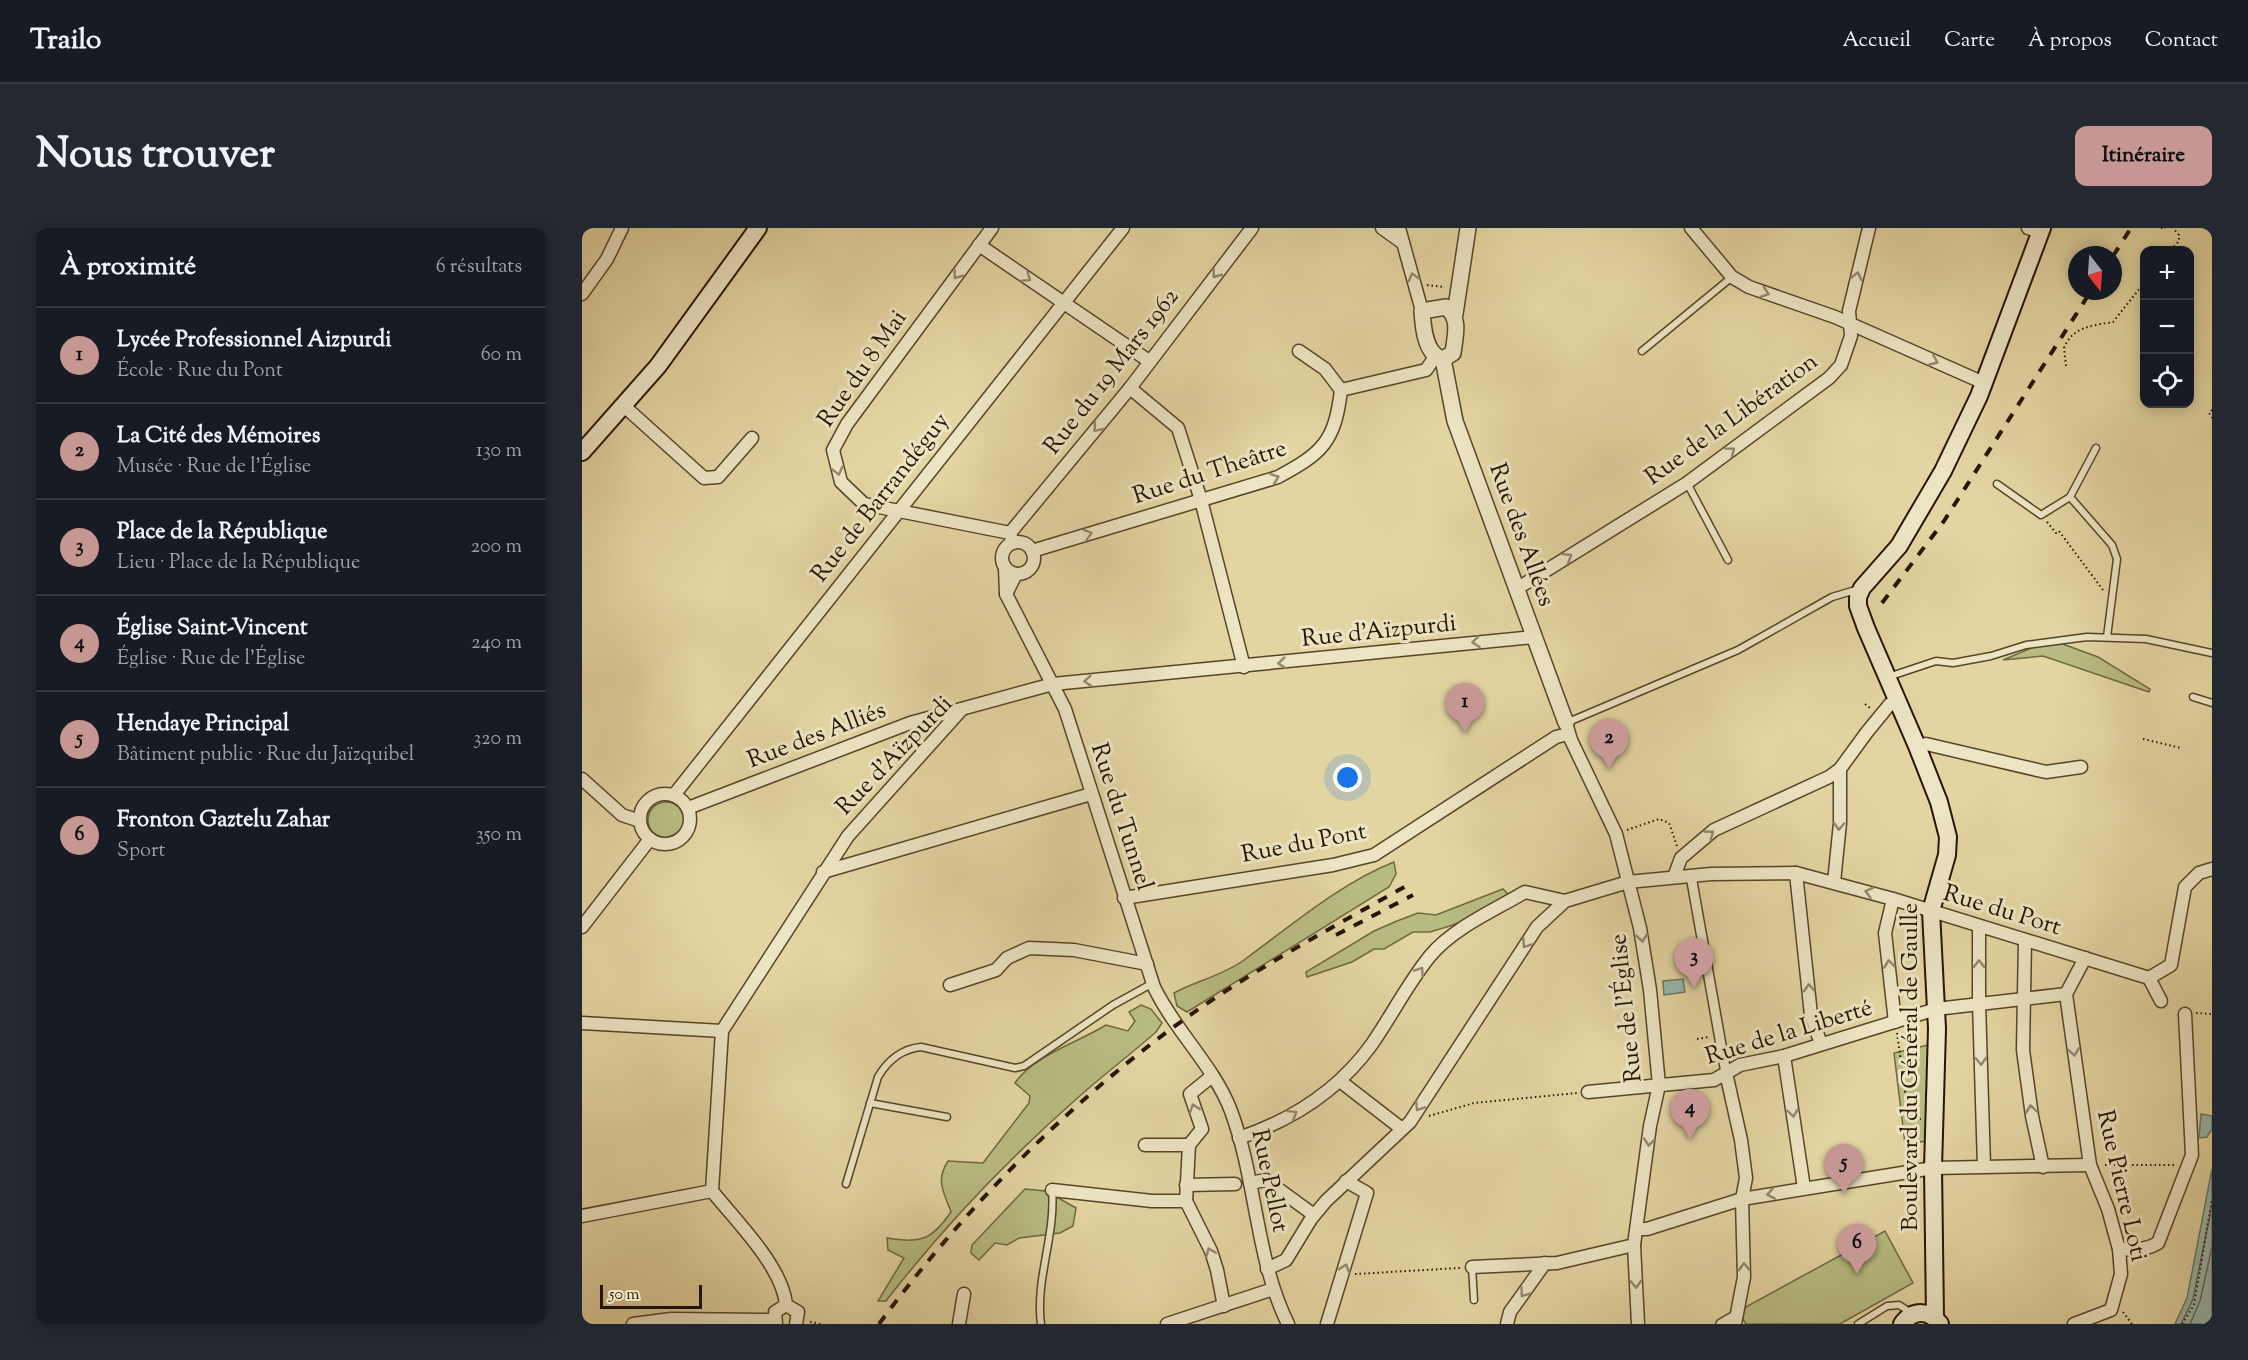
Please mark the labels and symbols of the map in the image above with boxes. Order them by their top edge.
north arrow [2068,246,2122,300]
one-way arrow [1212,267,1223,278]
one-way arrow [953,268,964,279]
one-way arrow [1020,271,1031,282]
one-way arrow [1850,271,1863,281]
one-way arrow [1408,272,1420,283]
street label: Rue du 19 Mars 1962 [1036,282,1188,462]
one-way arrow [1759,285,1770,298]
street label: Rue du 8 Mai [810,303,916,434]
street label: Rue de la Libération [1638,346,1826,494]
one-way arrow [1927,354,1938,366]
street label: Rue de Barrandéguy [804,406,958,590]
one-way arrow [1093,421,1104,432]
street label: Rue du Theâtre [1129,432,1291,514]
one-way arrow [1725,447,1736,458]
street label: Rue des Allées [1479,459,1563,611]
one-way arrow [830,466,843,476]
one-way arrow [1269,472,1279,485]
one-way arrow [1082,529,1093,541]
one-way arrow [1562,553,1572,565]
street label: Rue d'Aïzpurdi [1300,607,1458,657]
one-way arrow [1471,636,1480,648]
one-way arrow [1277,656,1286,669]
one-way arrow [1083,674,1092,687]
pin: 1 [1446,684,1484,733]
street label: Rue d'Aïzpurdi [829,688,961,824]
street label: Rue des Alliés [743,694,891,778]
pin: 2 [1590,720,1628,769]
street label: Rue du Tunnel [1081,739,1161,895]
your location [1333,763,1362,792]
street label: Rue du Pont [1239,815,1369,873]
one-way arrow [1833,822,1846,831]
one-way arrow [1704,830,1715,841]
street label: Rue du Port [1939,877,2065,945]
one-way arrow [1864,887,1875,899]
street label: Boulevard du Général de Gaulle [1894,903,1928,1231]
street label: Rue de l'Église [1602,932,1652,1084]
one-way arrow [1635,934,1647,943]
one-way arrow [1521,938,1533,948]
pin: 3 [1674,938,1714,988]
one-way arrow [1883,959,1895,968]
one-way arrow [1973,960,1985,969]
one-way arrow [1413,966,1424,977]
one-way arrow [1803,983,1816,992]
street label: Rue de la Liberté [1701,991,1877,1075]
one-way arrow [2067,1047,2079,1057]
one-way arrow [1974,1057,1987,1066]
pin: 4 [1670,1090,1710,1139]
one-way arrow [1415,1100,1426,1111]
one-way arrow [1189,1103,1202,1114]
one-way arrow [2026,1105,2038,1114]
street label: Rue Pierre Loti [2087,1107,2155,1265]
one-way arrow [1786,1109,1798,1118]
one-way arrow [1287,1110,1297,1122]
street label: Rue Pellot [1241,1126,1297,1236]
one-way arrow [1643,1138,1655,1147]
pin: 5 [1824,1144,1864,1194]
one-way arrow [1767,1187,1776,1199]
pin: 6 [1838,1224,1876,1274]
one-way arrow [1205,1247,1217,1258]
one-way arrow [1737,1262,1750,1271]
one-way arrow [1337,1263,1350,1274]
one-way arrow [1630,1280,1643,1289]
scale bar [600,1282,702,1310]
one-way arrow [1520,1286,1531,1297]

